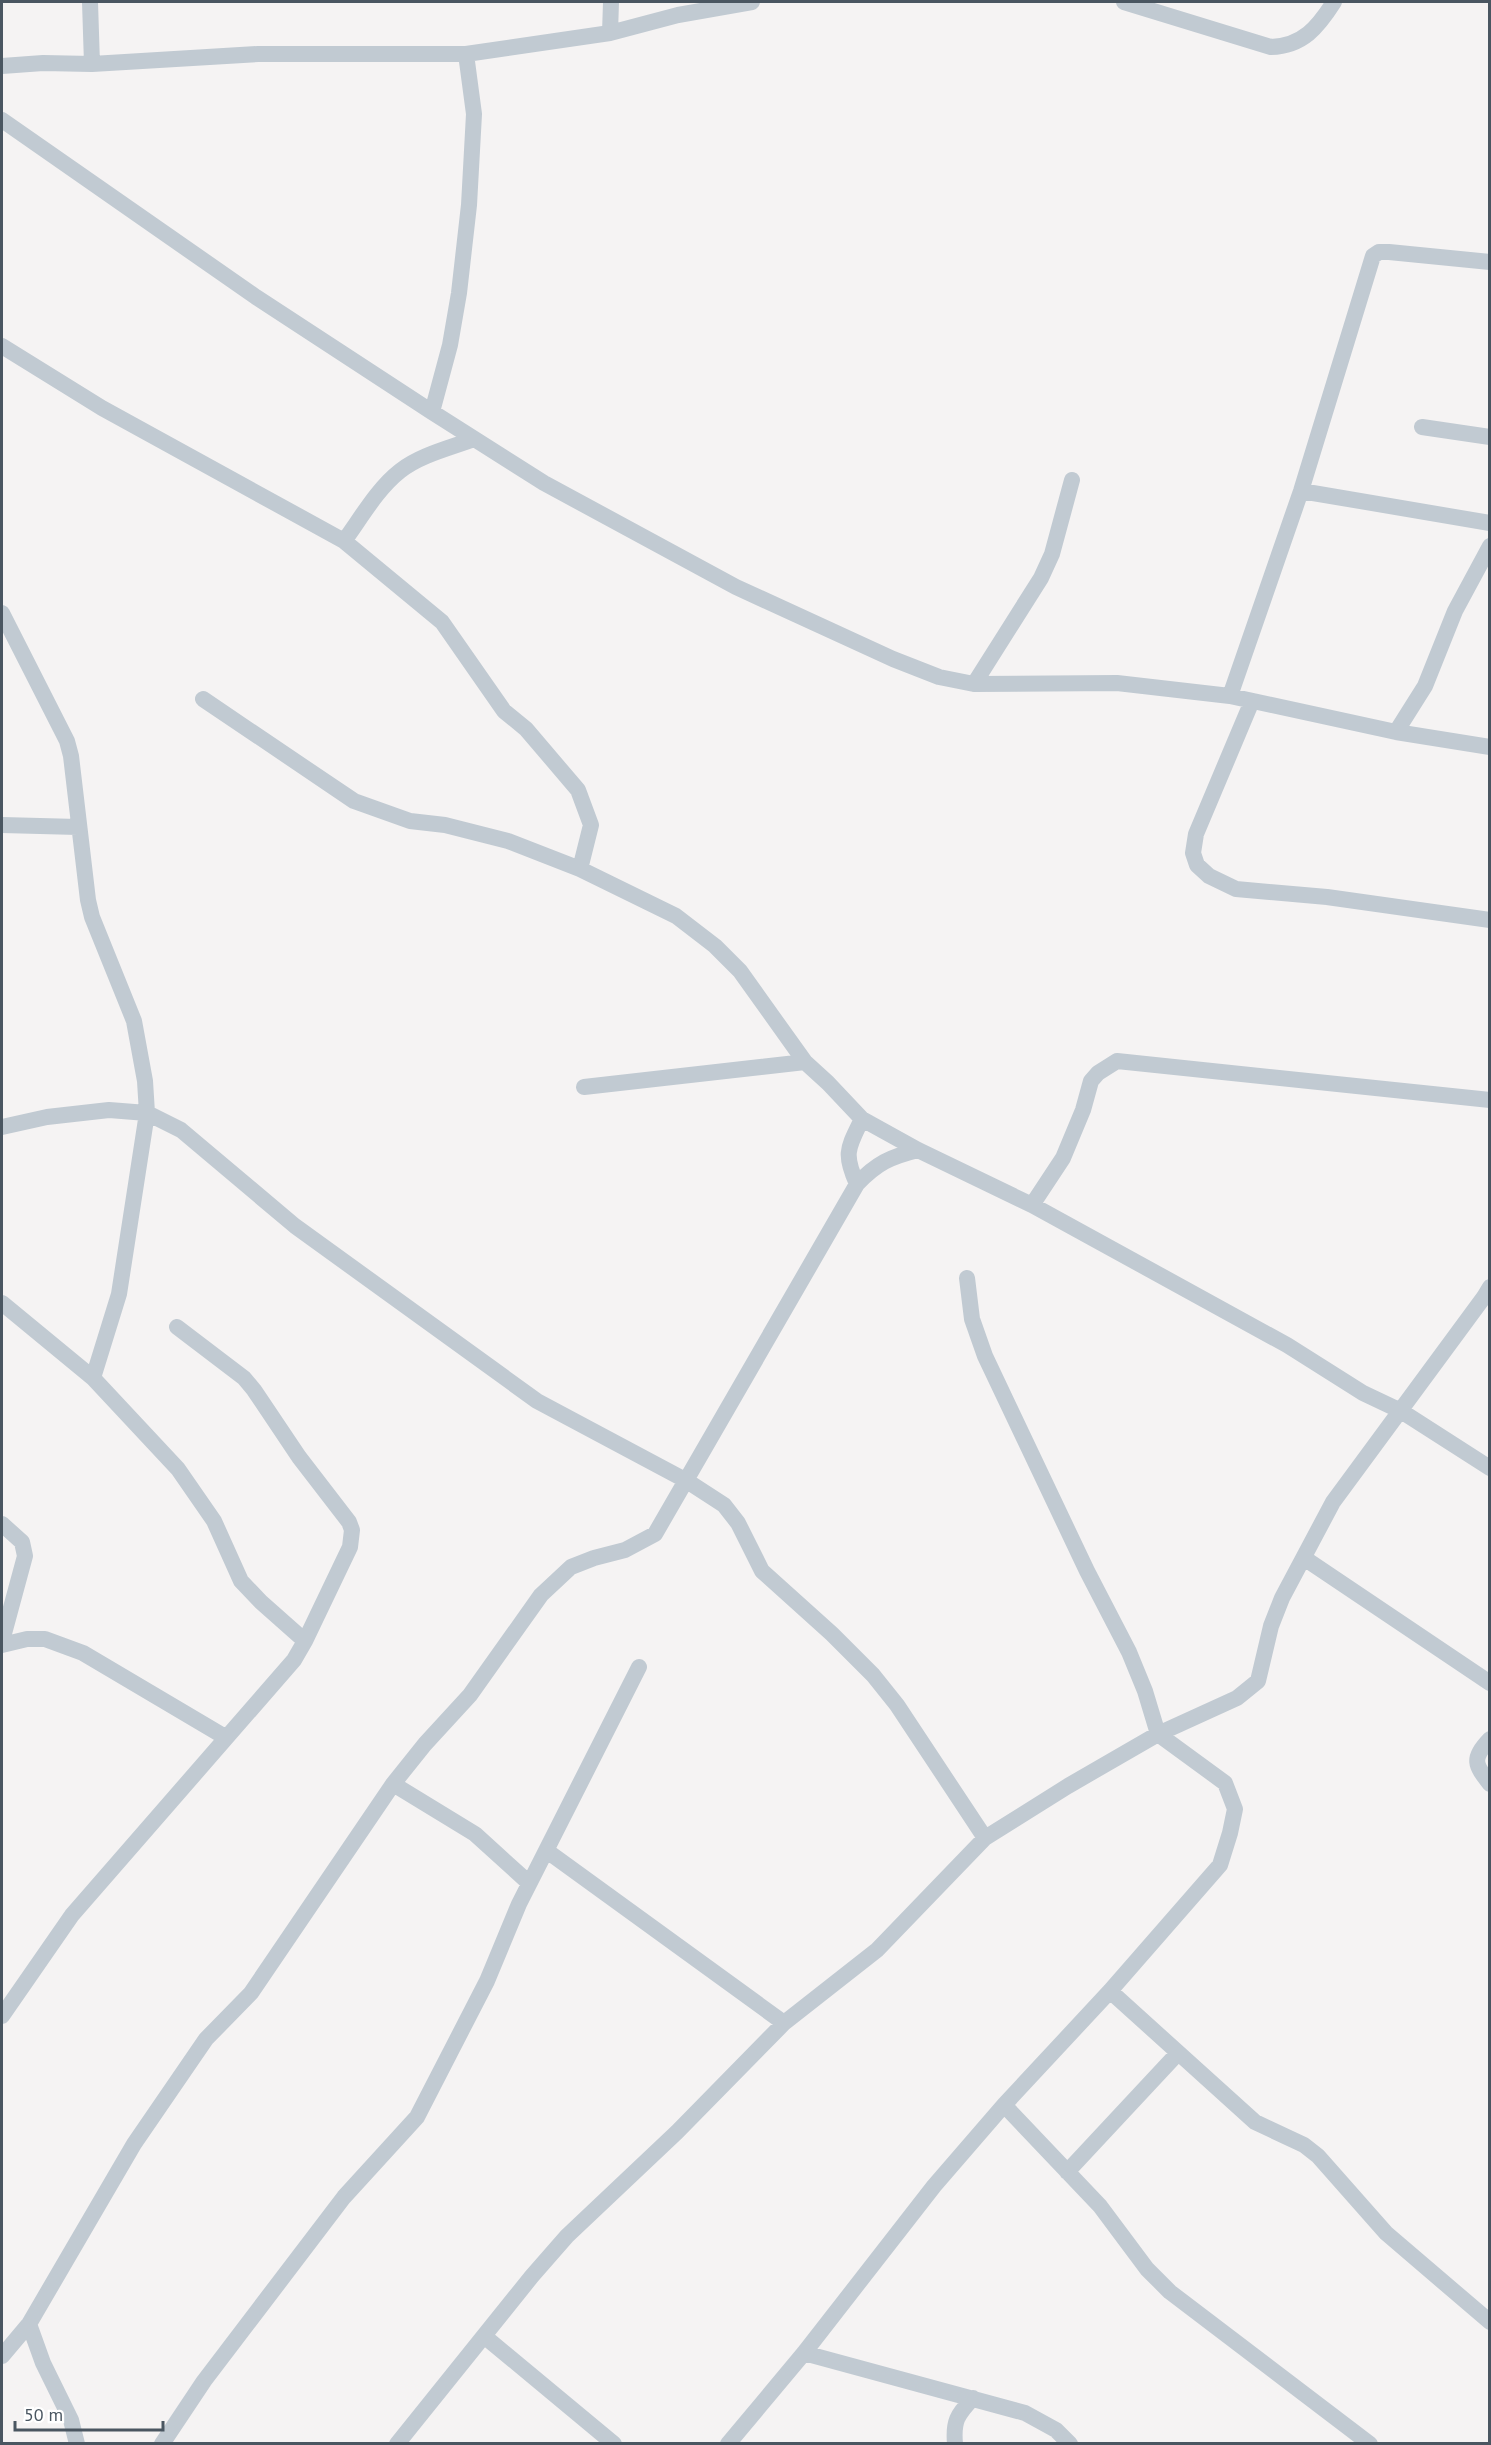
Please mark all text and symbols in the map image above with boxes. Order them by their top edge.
scale bar [15,2394,164,2432]
text: 50 m [24,2403,63,2426]

